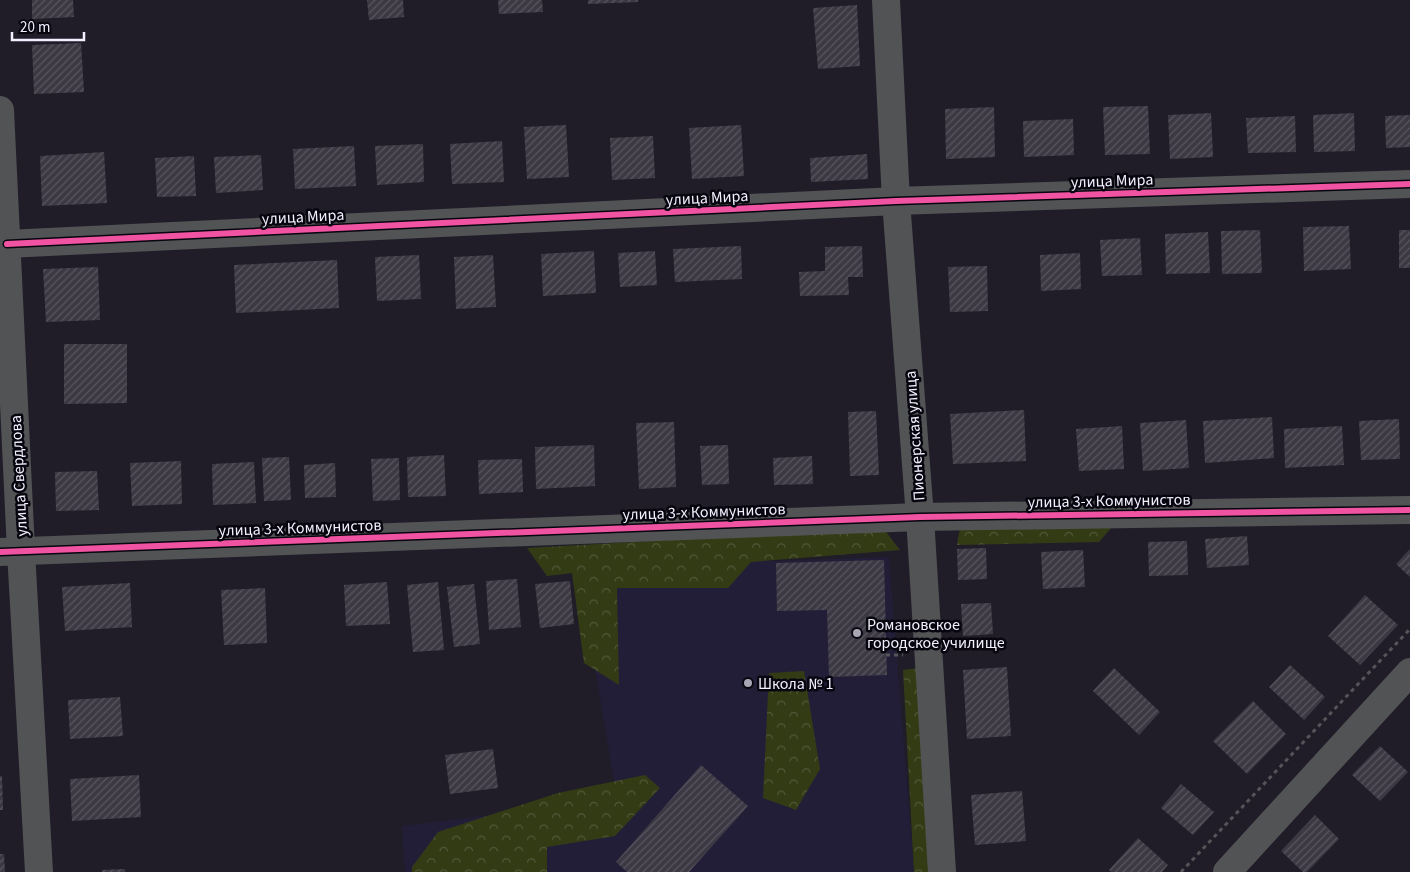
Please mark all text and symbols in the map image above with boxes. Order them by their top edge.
scale bar [12,10,85,42]
text: 20 m [20,17,50,38]
street label: улица Мира [1070,169,1154,193]
street label: улица Мира [665,185,749,211]
street label: улица Мира [261,204,345,230]
street label: Пионерская улица [899,370,931,502]
street label: улица Свердлова [5,415,33,537]
street label: улица 3-х Коммунистов [1027,489,1191,513]
street label: улица 3-х Коммунистов [622,498,786,526]
street label: улица 3-х Коммунистов [218,514,382,542]
place label: Романовское городское училище [867,614,1005,654]
marker: Романовское городское училище [851,627,863,639]
place label: Школа № 1 [758,673,834,695]
marker: Школа № 1 [742,677,754,689]

